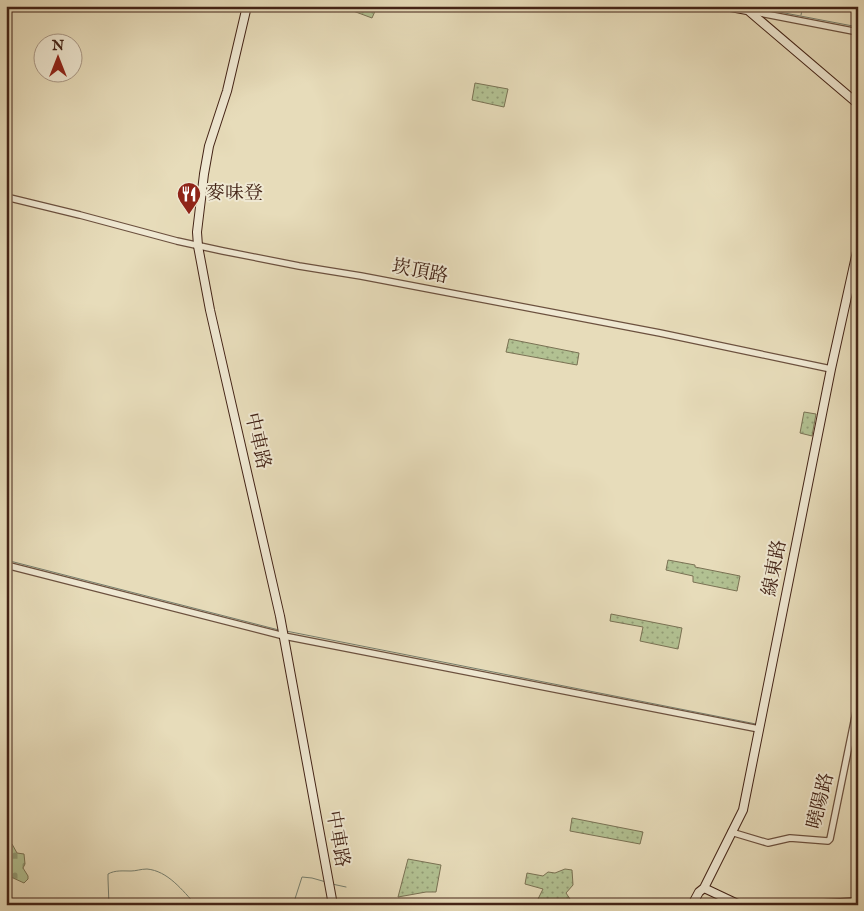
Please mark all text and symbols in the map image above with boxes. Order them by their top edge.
north arrow [32,32,82,82]
text: N [51,37,64,55]
restaurant icon: 麥味登 [176,181,202,215]
place label: 麥味登 [206,182,263,206]
street label: 崁頂路 [390,255,450,289]
street label: 中車路 [239,411,275,471]
street label: 線東路 [758,538,792,598]
street label: 曉陽路 [802,770,840,832]
street label: 中車路 [320,809,354,869]

